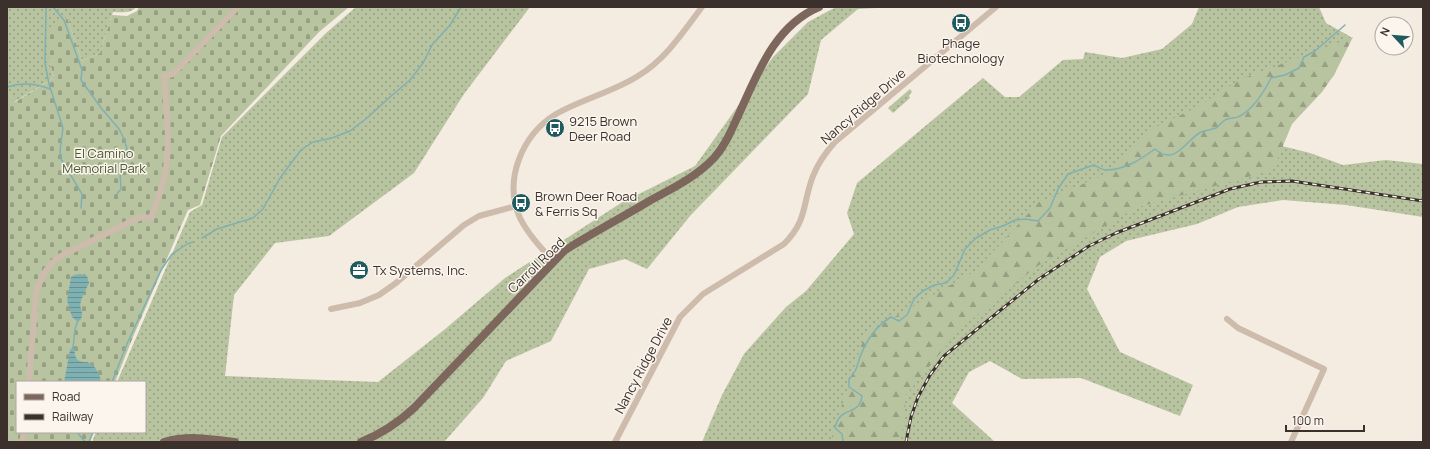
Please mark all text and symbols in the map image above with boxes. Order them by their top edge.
bus stop icon: Phage Biotechnology [950,12,972,34]
north arrow [1374,16,1414,56]
text: N [1376,24,1393,38]
place label: Phage Biotechnology [918,34,1005,67]
street label: Nancy Ridge Drive [817,64,910,148]
place label: 9215 Brown Deer Road [569,112,637,145]
bus stop icon: 9215 Brown Deer Road [544,117,566,139]
park label: El Camino Memorial Park [62,144,146,177]
place label: Brown Deer Road & Ferris Sq [535,187,637,220]
bus stop icon: Brown Deer Road & Ferris Sq [510,192,532,214]
street label: Carroll Road [504,233,568,297]
office icon: Tx Systems, Inc. [348,259,370,281]
place label: Tx Systems, Inc. [373,261,468,279]
street label: Nancy Ridge Drive [610,313,676,417]
legend [16,381,146,433]
text: Road [52,388,80,405]
scale bar [1286,407,1364,433]
text: Railway [52,408,94,425]
text: 100 m [1292,412,1324,429]

